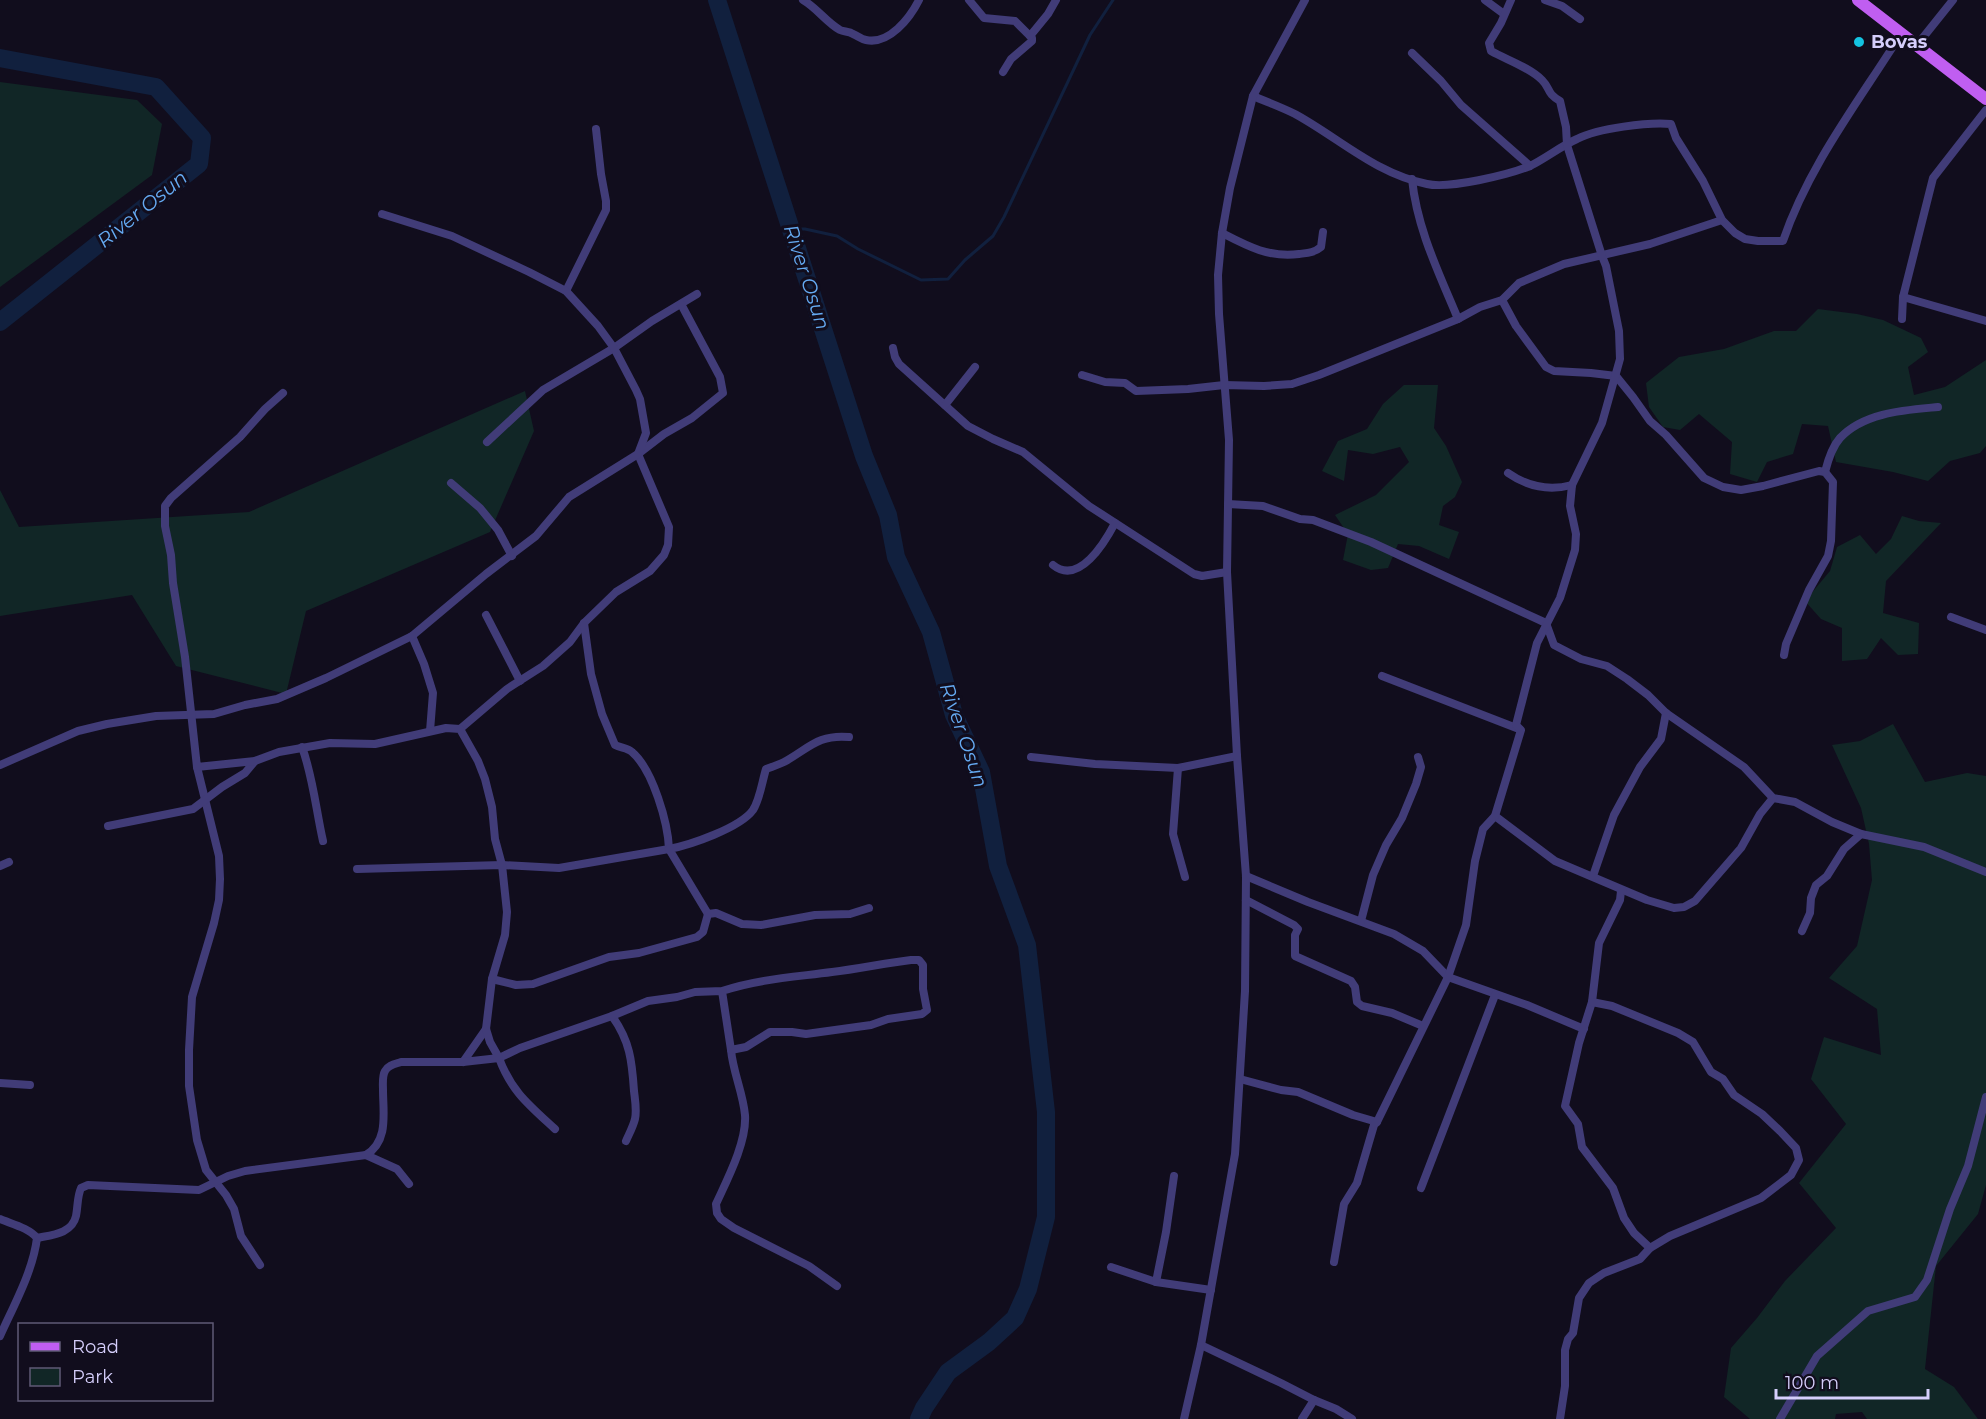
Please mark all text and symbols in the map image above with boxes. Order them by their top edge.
place label: Bovas [1871,31,1928,53]
marker: Bovas [1852,35,1866,49]
water label: River Osun [92,165,192,253]
water label: River Osun [779,221,835,333]
water label: River Osun [935,679,993,791]
legend [18,1323,213,1401]
text: Road [72,1336,119,1358]
scale bar [1776,1362,1928,1400]
text: Park [72,1366,113,1388]
text: 100 m [1785,1372,1839,1394]

